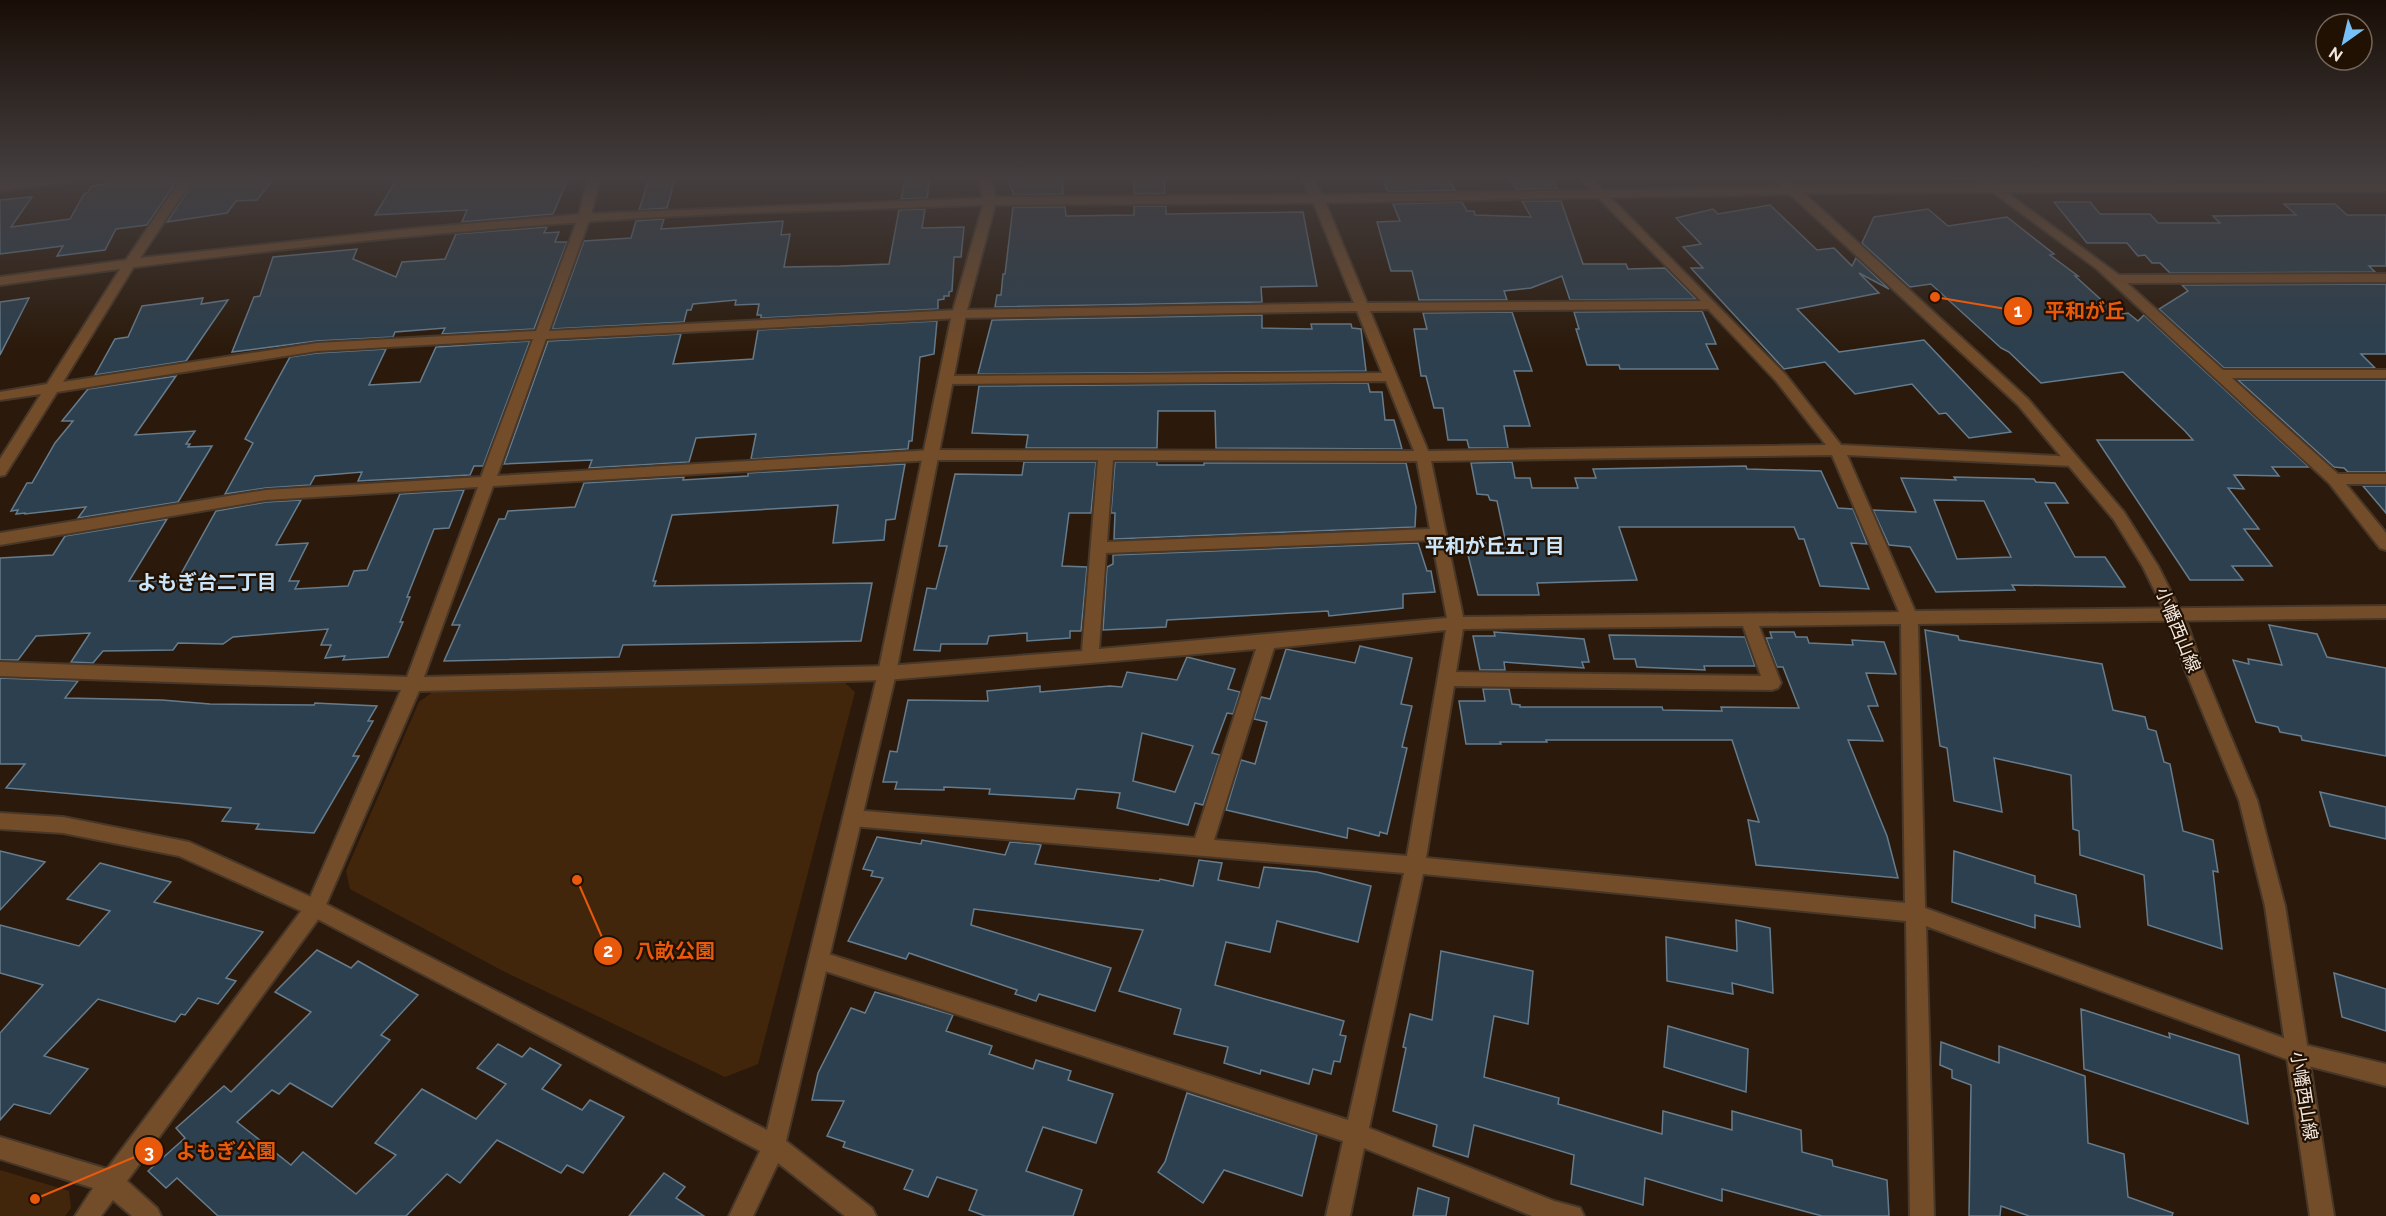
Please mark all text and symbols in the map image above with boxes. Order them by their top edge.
north arrow [2314,12,2374,72]
text: N [2326,43,2346,65]
callout: 平和が丘 [2003,292,2137,330]
text: 平和が丘 [2045,299,2125,323]
text: 1 [2014,300,2023,321]
district label: 平和が丘五丁目 [1425,534,1565,558]
district label: よもぎ台二丁目 [137,570,277,594]
street label: 小幡西山線 [2152,584,2205,675]
callout: 八畝公園 [593,932,727,970]
text: 八畝公園 [635,939,715,963]
text: 2 [603,940,613,961]
street label: 小幡西山線 [2287,1050,2322,1142]
callout: よもぎ公園 [134,1132,288,1170]
text: よもぎ公園 [176,1139,276,1163]
text: 3 [144,1141,154,1162]

